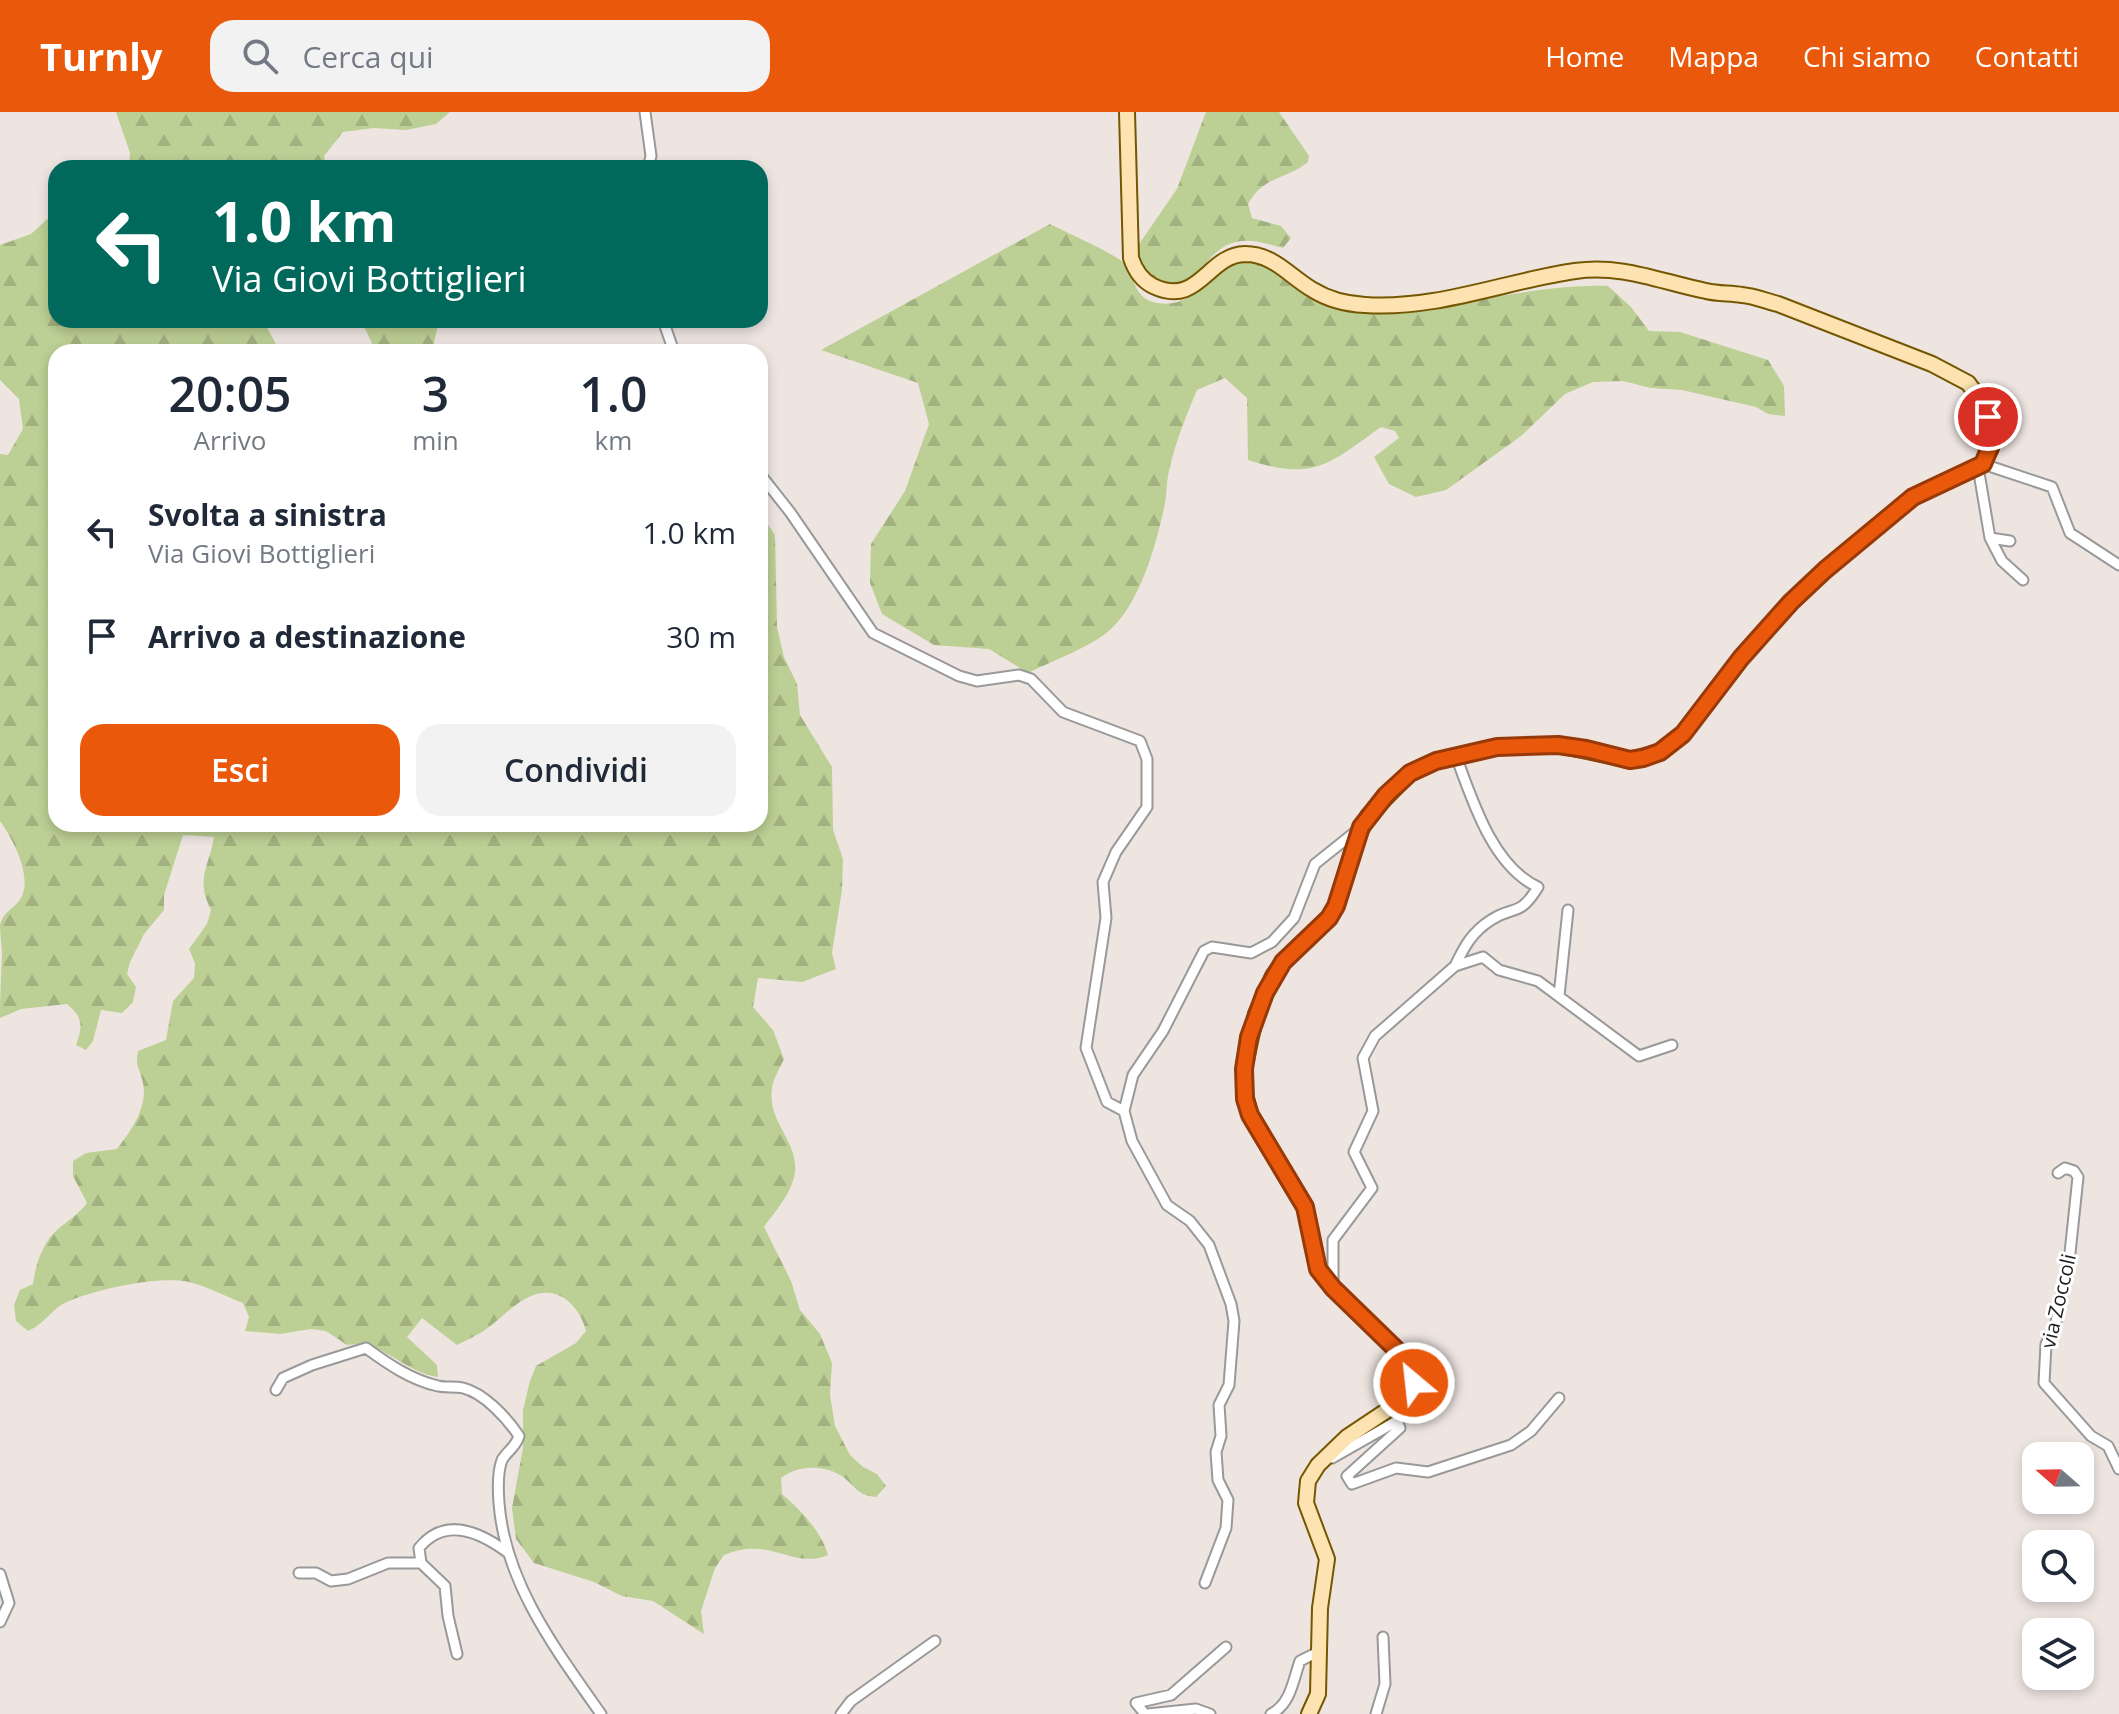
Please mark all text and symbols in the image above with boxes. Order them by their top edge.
search box [210,20,770,92]
text: Turnly [40,30,162,82]
icon: search [238,34,282,78]
text: Cerca qui [302,36,434,77]
text: Home [1545,37,1624,75]
text: Mappa [1668,37,1759,75]
text: Chi siamo [1803,37,1931,75]
text: Contatti [1975,37,2079,75]
text: 1.0 km [212,182,396,258]
icon: left [80,192,184,296]
text: Via Giovi Bottiglieri [212,254,527,303]
text: 20:05 [169,361,292,426]
text: 3 [422,361,449,426]
text: 1.0 [579,361,647,426]
pin [1954,383,2022,451]
icon: arrive [1966,395,2010,439]
text: Arrivo [194,422,267,458]
text: min [412,422,459,458]
text: km [594,422,632,458]
text: Svolta a sinistra [148,494,387,535]
icon: left [80,510,124,554]
text: 1.0 km [642,512,736,553]
text: Via Giovi Bottiglieri [148,535,375,571]
icon: arrive [80,614,124,658]
text: Arrivo a destinazione [148,616,466,657]
text: 30 m [666,616,736,657]
button: Esci [80,724,400,816]
button: Condividi [416,724,736,816]
street label: via Zoccoli [2034,1251,2082,1351]
position arrow [1372,1341,1456,1425]
north arrow [2022,1442,2094,1514]
map controls [2022,1442,2094,1690]
button: search [2022,1530,2094,1602]
button: layers [2022,1618,2094,1690]

